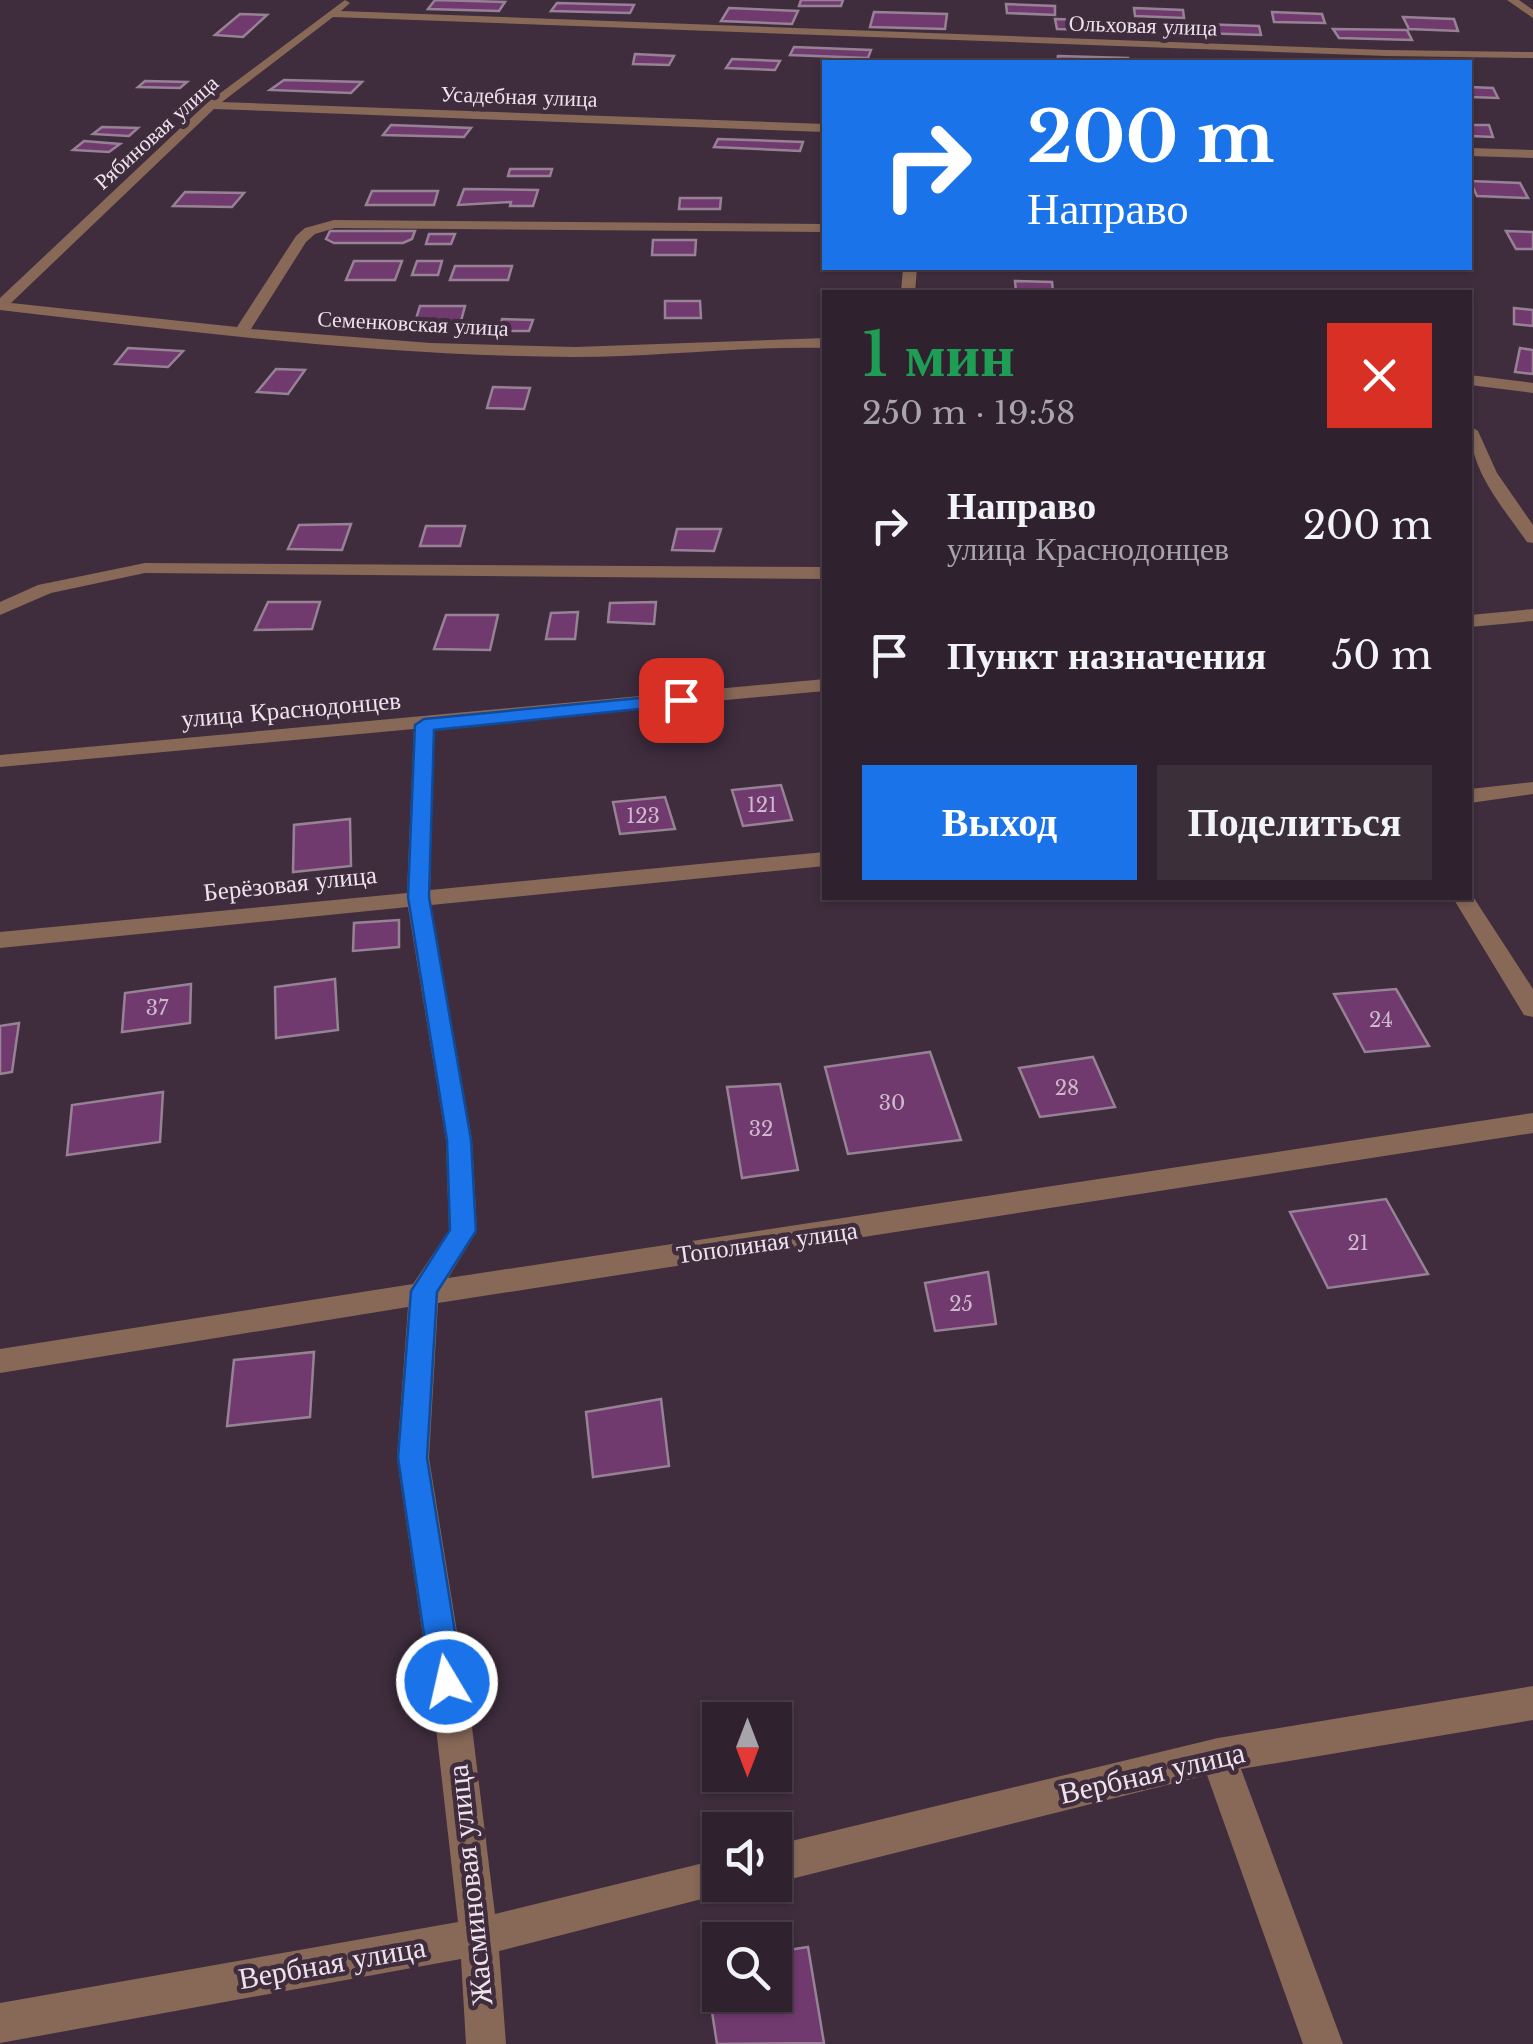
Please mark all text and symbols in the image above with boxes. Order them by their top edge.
street label: Ольховая улица [1068,9,1218,42]
street label: Рябиновая улица [89,69,224,195]
street label: Усадебная улица [440,80,598,113]
text: 200 m [1027,94,1274,181]
icon: right [862,100,992,230]
text: Направо [1027,180,1189,236]
street label: Семенковская улица [317,305,510,342]
text: 1 мин [862,318,1015,392]
button: close [1327,323,1432,428]
text: 250 m · 19:58 [862,393,1075,433]
text: Направо [947,482,1096,529]
icon: right [862,498,917,553]
text: 200 m [1303,502,1432,549]
text: улица Краснодонцев [947,529,1229,569]
icon: arrive [862,628,917,683]
text: Пункт назначения [947,632,1266,679]
text: 50 m [1332,632,1432,679]
pin [639,658,724,743]
icon: arrive [654,673,709,728]
street label: улица Краснодонцев [180,684,402,735]
button: Выход [862,765,1137,880]
button: Поделиться [1157,765,1432,880]
house number: 121 [747,793,777,817]
house number: 123 [626,804,660,828]
street label: Берёзовая улица [202,859,378,908]
house number: 37 [146,996,169,1020]
house number: 24 [1369,1008,1393,1032]
house number: 28 [1055,1076,1079,1100]
house number: 30 [879,1091,905,1115]
house number: 32 [749,1117,773,1141]
street label: Тополиная улица [675,1214,859,1271]
house number: 21 [1347,1231,1369,1255]
house number: 25 [949,1292,973,1316]
position arrow [395,1630,499,1734]
north arrow [702,1702,792,1792]
map controls [702,1702,792,2012]
street label: Вербная улица [1055,1733,1248,1812]
street label: Жасминовая улица [438,1763,501,2008]
button: sound [702,1812,792,1902]
button: search [702,1922,792,2012]
street label: Вербная улица [235,1928,428,1997]

